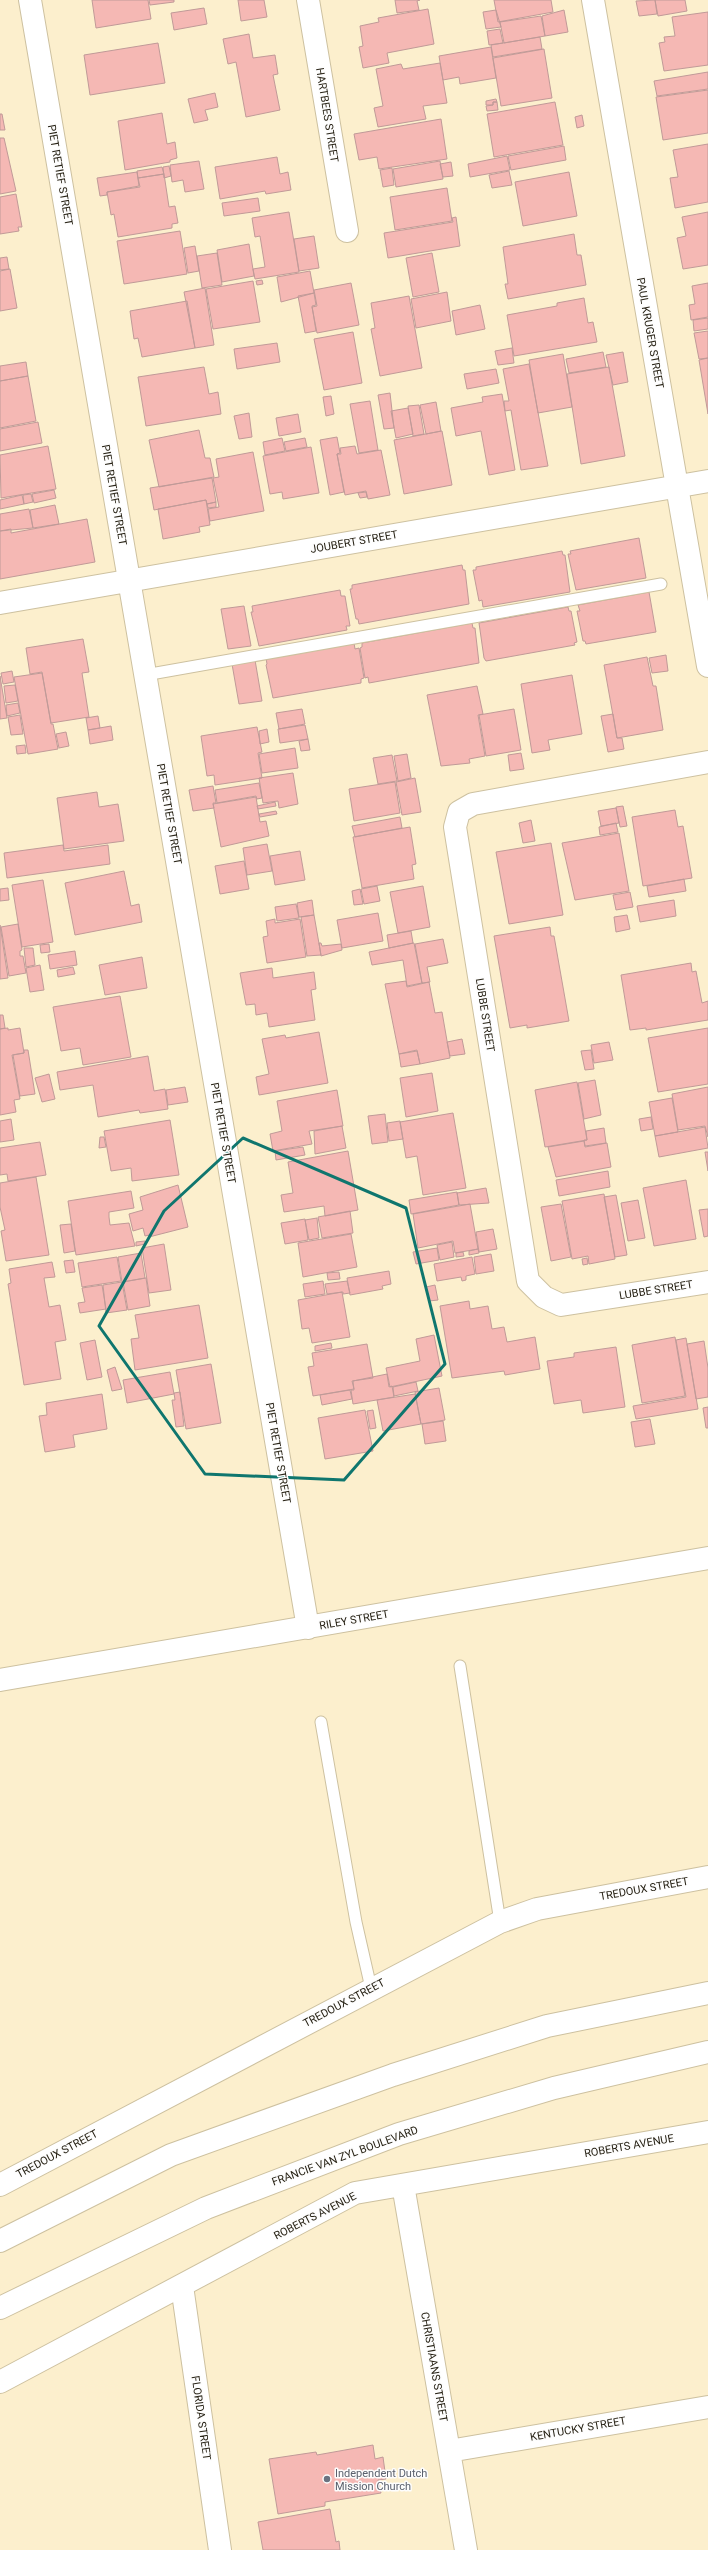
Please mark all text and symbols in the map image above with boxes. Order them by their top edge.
street label: HARTBEES STREET [313,67,341,164]
street label: PIET RETIEF STREET [45,124,75,227]
street label: PAUL KRUGER STREET [634,277,666,390]
street label: PIET RETIEF STREET [99,444,129,547]
street label: JOUBERT STREET [309,528,399,556]
street label: PIET RETIEF STREET [154,763,184,866]
street label: LUBBE STREET [473,977,497,1053]
street label: PIET RETIEF STREET [208,1082,238,1185]
street label: LUBBE STREET [618,1278,694,1302]
street label: PIET RETIEF STREET [263,1402,293,1505]
street label: RILEY STREET [318,1607,390,1633]
street label: TREDOUX STREET [598,1875,690,1903]
street label: TREDOUX STREET [301,1976,387,2030]
street label: FRANCIE VAN ZYL BOULEVARD [270,2123,420,2189]
street label: TREDOUX STREET [14,2127,100,2181]
street label: ROBERTS AVENUE [583,2132,675,2160]
street label: ROBERTS AVENUE [272,2190,358,2242]
street label: CHRISTIAANS STREET [418,2311,450,2423]
street label: FLORIDA STREET [189,2375,213,2461]
street label: KENTUCKY STREET [529,2414,627,2444]
place label: Independent Dutch Mission Church [335,2467,427,2493]
marker: Independent Dutch Mission Church [322,2474,332,2484]

